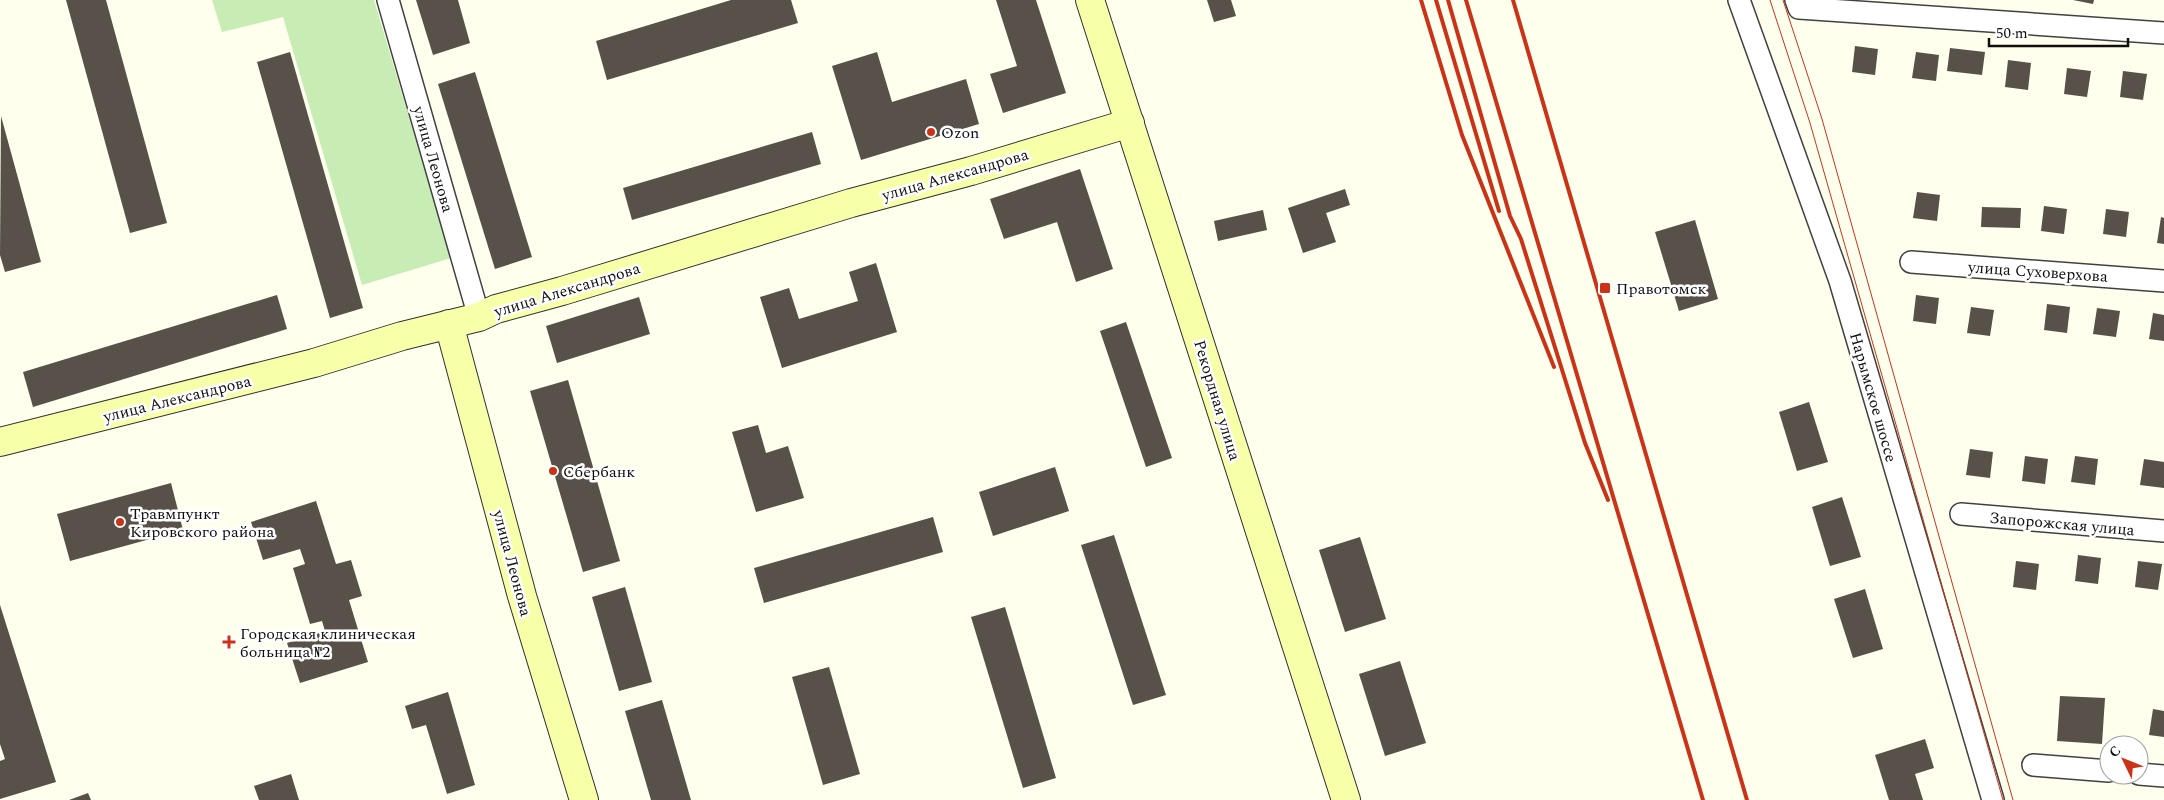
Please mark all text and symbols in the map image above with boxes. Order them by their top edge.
scale bar [1989,15,2128,47]
text: 50 m [1996,22,2028,45]
street label: улица Леонова [406,102,460,215]
place label: Ozon [941,121,979,145]
marker: Ozon [925,126,937,138]
street label: улица Александрова [878,142,1032,208]
street label: улица Суховерхова [1966,255,2109,289]
street label: улица Александрова [490,256,643,324]
place label: Правотомск [1616,277,1707,301]
marker: Правотомск [1598,281,1612,295]
street label: Нарымское шоссе [1843,329,1903,465]
street label: Рекордная улица [1187,337,1247,464]
street label: улица Александрова [100,369,254,429]
place label: Сбербанк [563,460,635,484]
marker: Сбербанк [547,465,559,477]
place label: Травмпункт Кировского района [130,502,274,544]
street label: улица Леонова [486,506,538,619]
street label: Запорожская улица [1988,506,2136,542]
marker: Травмпункт Кировского района [114,516,126,528]
place label: Городская клиническая больница №2 [240,622,416,664]
marker: Городская клиническая больница №2 [222,635,236,649]
north arrow [2099,735,2149,785]
text: С [2104,741,2126,762]

